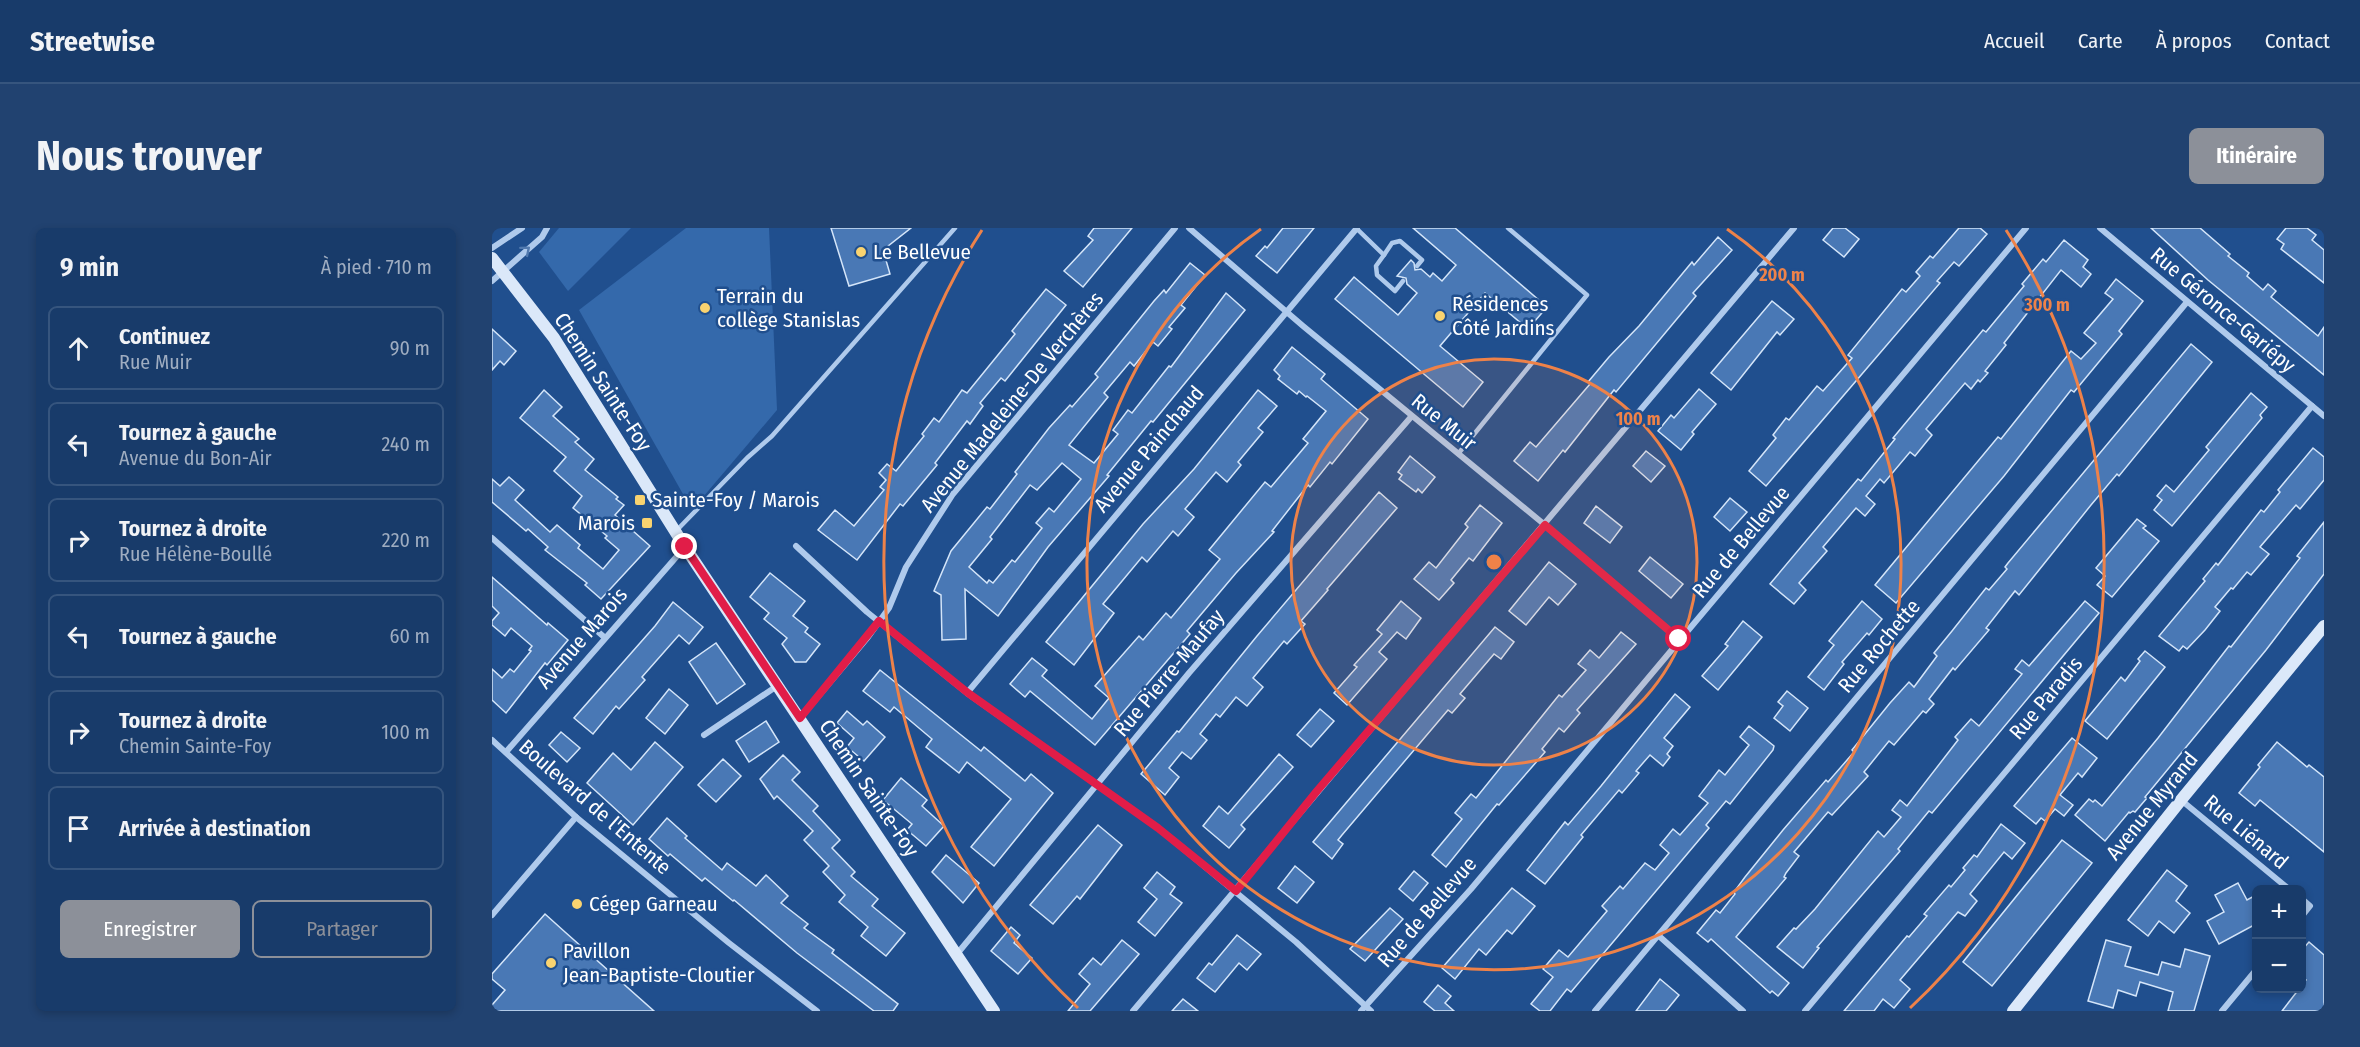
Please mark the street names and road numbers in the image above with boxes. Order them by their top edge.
street label: Rue Géronce-Gariépy [2145,242,2301,379]
street label: Avenue Madeleine-De Verchères [915,286,1109,518]
street label: Chemin Sainte-Foy [549,308,658,457]
street label: Avenue Painchaud [1089,380,1209,518]
street label: Rue Muir [1406,388,1482,457]
street label: Rue de Bellevue [1687,481,1795,603]
street label: Avenue Marois [531,582,633,694]
street label: Rue Rochette [1832,594,1926,698]
street label: Rue Pierre-Maufay [1108,604,1230,742]
street label: Rue Paradis [2004,651,2088,745]
street label: Chemin Sainte-Foy [814,714,925,862]
street label: Boulevard de l'Entente [514,734,676,880]
street label: Avenue Myrand [2100,747,2204,865]
street label: Rue Liénard [2199,789,2293,875]
street label: Rue de Bellevue [1372,851,1482,973]

